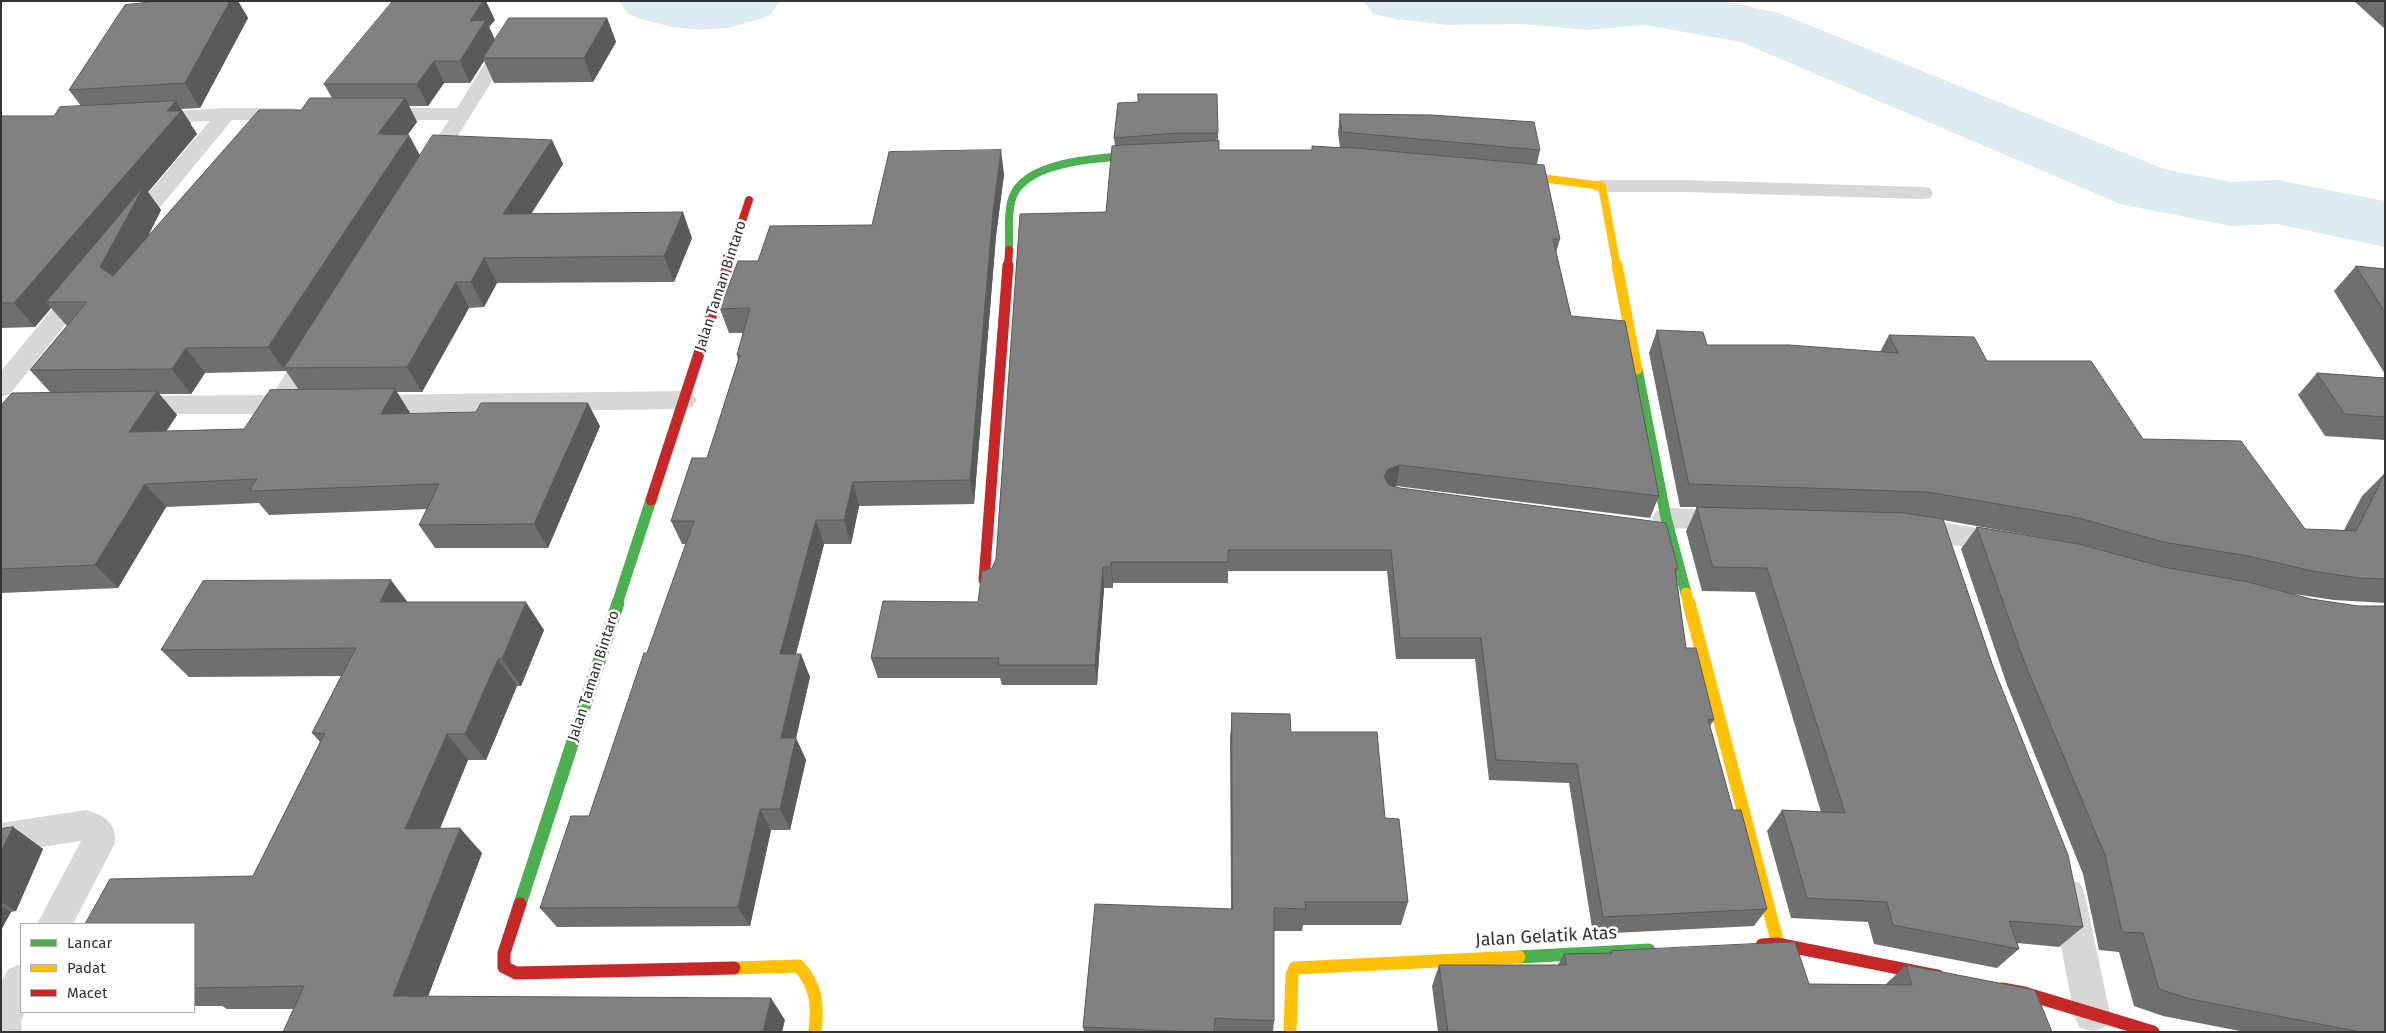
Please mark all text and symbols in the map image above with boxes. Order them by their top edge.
street label: Jalan Taman Bintaro [691,218,751,354]
street label: Jalan Taman Bintaro [564,608,624,744]
legend [20,923,195,1013]
street label: Jalan Gelatik Atas [1475,923,1617,951]
text: Lancar [67,934,112,952]
text: Padat [67,959,106,977]
text: Macet [67,984,107,1002]

